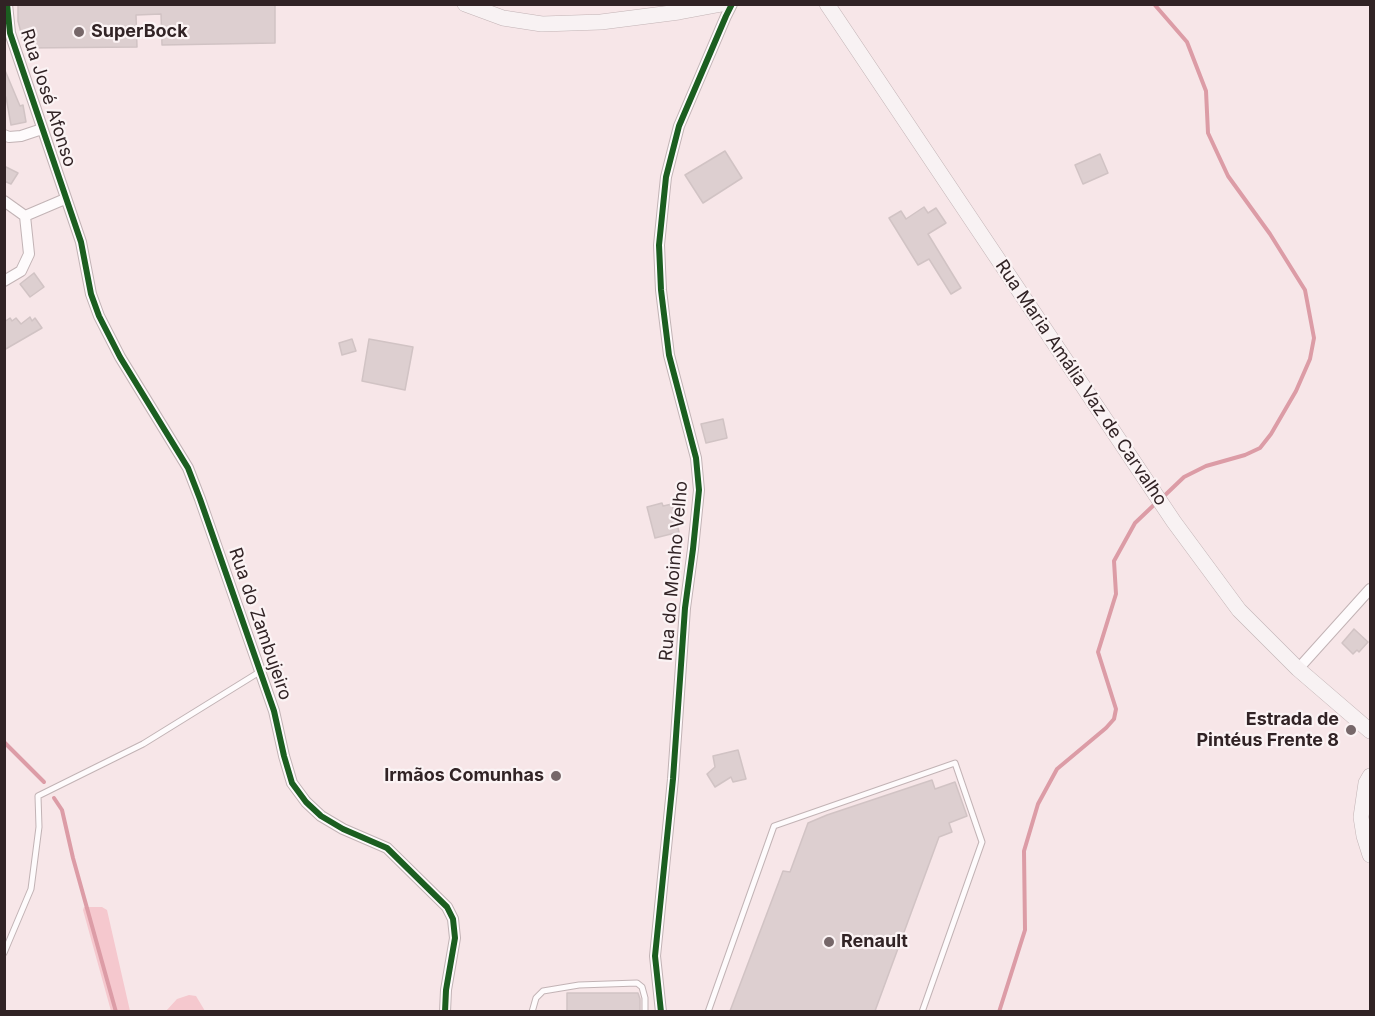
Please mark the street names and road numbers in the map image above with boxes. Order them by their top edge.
street label: Rua José Afonso [16,26,80,170]
street label: Rua Maria Amália Vaz de Carvalho [990,256,1172,510]
street label: Rua do Moinho Velho [655,480,693,662]
street label: Rua do Zambujeiro [224,545,296,703]

